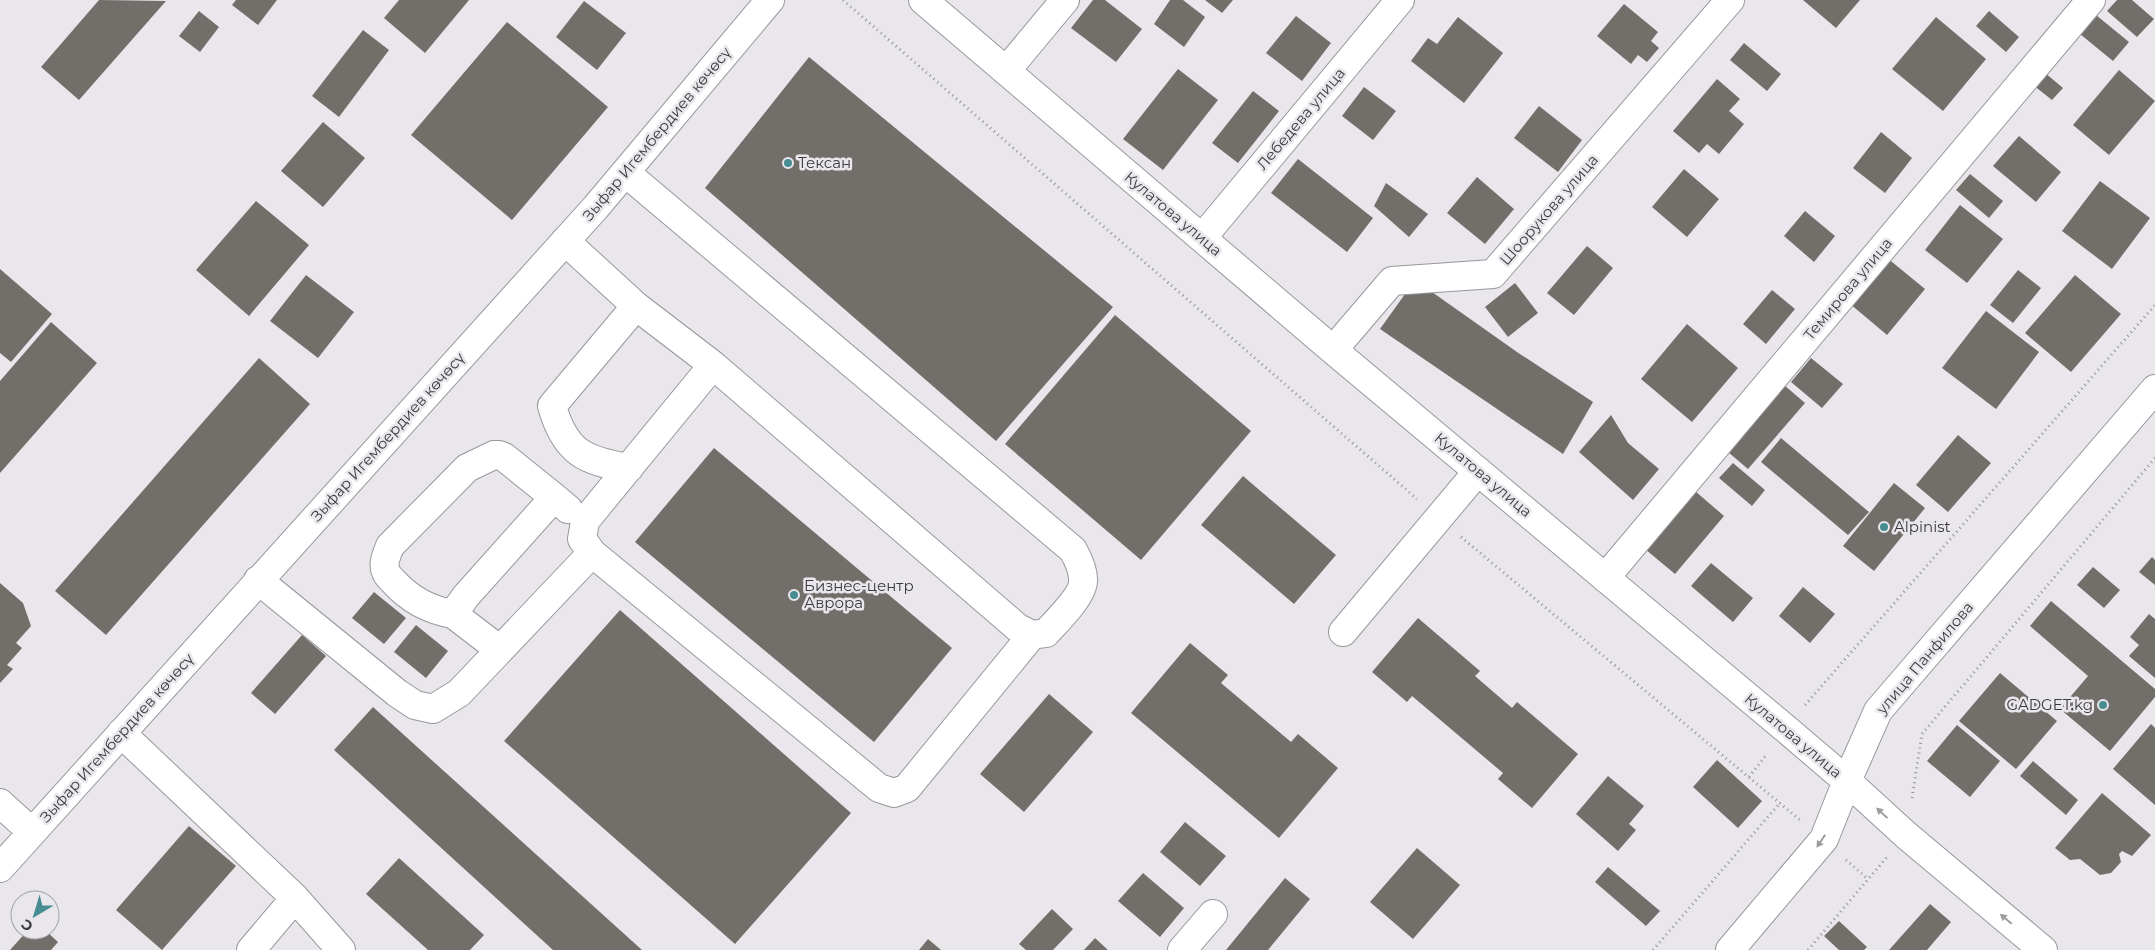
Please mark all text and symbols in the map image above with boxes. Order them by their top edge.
street label: Зыфар Игембердиев көчөсү [578,42,735,224]
street label: Лебедева улица [1252,64,1349,174]
street label: Шоорукова улица [1495,150,1602,269]
place label: Тексан [798,153,851,172]
marker: Тексан [782,157,794,169]
street label: Кулатова улица [1121,167,1226,260]
street label: Темирова улица [1799,234,1896,344]
street label: Зыфар Игембердиев көчөсү [307,348,469,525]
street label: Кулатова улица [1431,428,1536,521]
place label: Alpinist [1894,517,1951,536]
marker: Alpinist [1878,521,1890,533]
place label: Бизнес-центр Аврора [804,576,914,612]
marker: Бизнес-центр Аврора [788,589,800,601]
street label: улица Панфилова [1871,598,1977,719]
street label: Зыфар Игембердиев көчөсү [36,649,198,826]
street label: Кулатова улица [1741,689,1846,782]
place label: GADGET.kg [2006,695,2093,714]
marker: GADGET.kg [2097,699,2109,711]
one-way arrow [1877,807,1889,819]
one-way arrow [1816,834,1826,848]
north arrow [10,890,60,940]
one-way arrow [2000,913,2013,924]
text: С [17,915,37,935]

